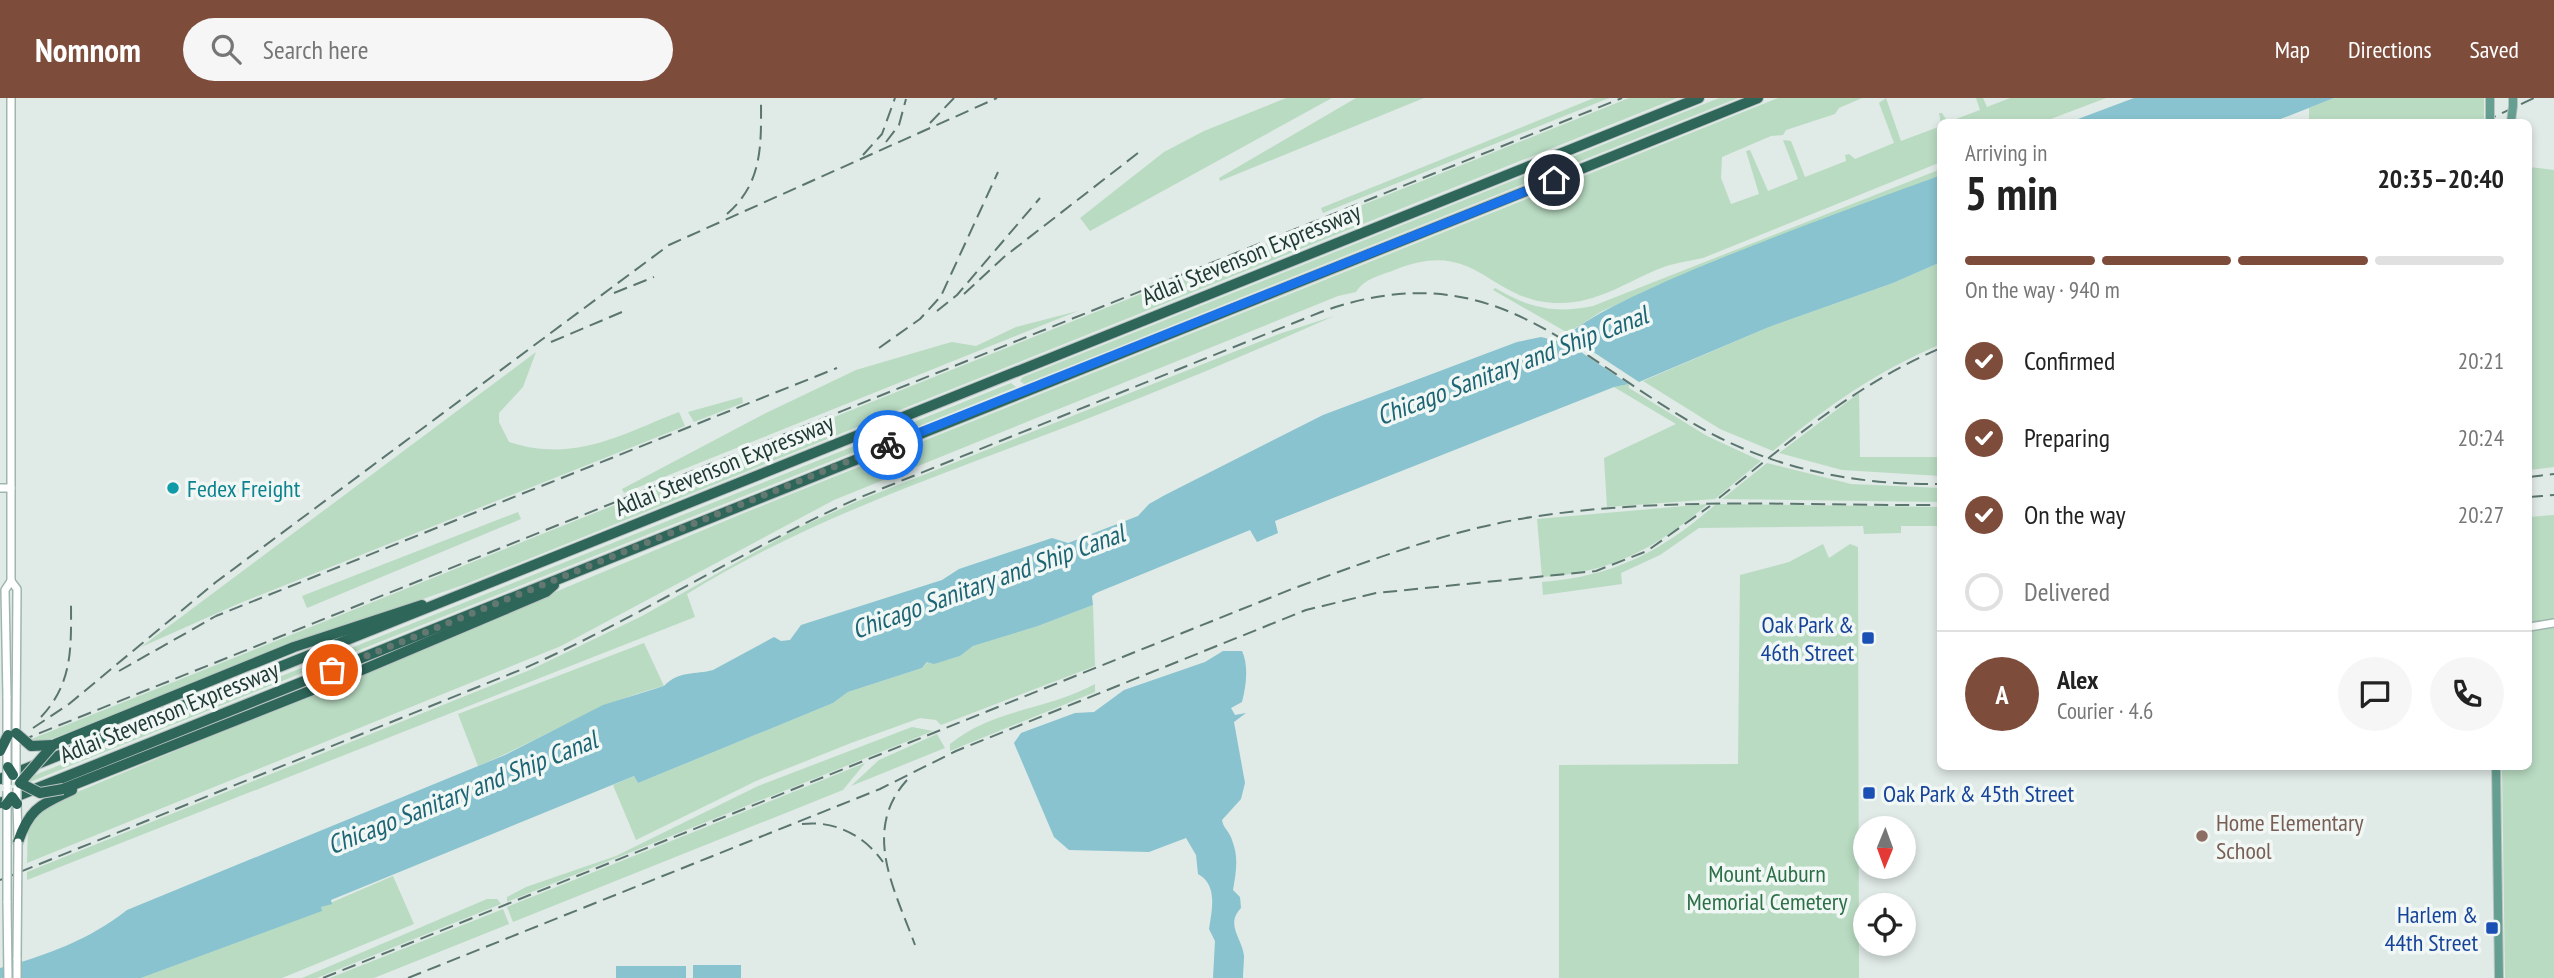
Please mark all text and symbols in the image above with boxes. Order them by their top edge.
search box [183,18,673,81]
text: Nomnom [35,28,141,71]
icon: search [207,30,245,68]
text: Search here [263,33,368,66]
text: Map [2275,34,2310,65]
text: Directions [2348,34,2432,65]
text: Saved [2470,34,2519,65]
text: Arriving in [1965,138,2047,167]
pin [1524,150,1584,210]
icon: home [1535,161,1573,199]
text: 20:35–20:40 [2377,162,2504,195]
text: 5 min [1965,163,2058,223]
street label: Adlai Stevenson Expressway [1137,196,1365,312]
text: On the way · 940 m [1965,275,2120,304]
water label: Chicago Sanitary and Ship Canal [1372,297,1655,432]
icon: check [1965,342,2003,380]
text: Confirmed [2024,344,2115,377]
text: 20:21 [2458,346,2504,375]
street label: Adlai Stevenson Expressway [610,407,838,523]
courier [853,410,923,480]
icon: check [1965,419,2003,457]
text: Preparing [2024,421,2110,454]
text: 20:24 [2458,423,2504,452]
icon: bike [869,426,907,464]
place label: Fedex Freight [187,473,301,504]
marker: Fedex Freight [165,480,181,496]
icon: check [1965,496,2003,534]
text: On the way [2024,498,2126,531]
text: 20:27 [2458,500,2504,529]
water label: Chicago Sanitary and Ship Canal [847,515,1132,646]
text: Delivered [2024,575,2110,608]
place label: Oak Park & 46th Street [1760,609,1854,668]
marker: Oak Park & 46th Street [1860,630,1876,646]
pin [302,640,362,700]
icon: bag [313,651,351,689]
street label: Adlai Stevenson Expressway [55,654,283,770]
button: chat [2338,657,2412,731]
button: phone [2430,657,2504,731]
text: Alex [2057,663,2098,696]
text: A [1995,678,2009,711]
text: Courier · 4.6 [2057,696,2153,725]
water label: Chicago Sanitary and Ship Canal [322,722,604,861]
place label: Oak Park & 45th Street [1883,778,2075,809]
marker: Oak Park & 45th Street [1861,785,1877,801]
place label: Home Elementary School [2216,807,2364,866]
north arrow [1853,816,1916,878]
map controls [1853,816,1916,956]
marker: Home Elementary School [2194,828,2210,844]
park label: Mount Auburn Memorial Cemetery [1687,858,1847,917]
button: locate [1853,893,1916,956]
place label: Harlem & 44th Street [2384,899,2478,958]
marker: Harlem & 44th Street [2484,920,2500,936]

